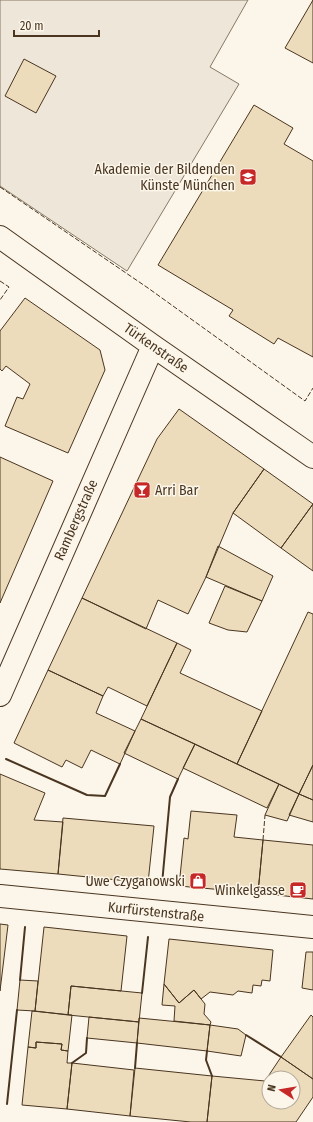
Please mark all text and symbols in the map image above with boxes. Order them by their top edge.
scale bar [14,12,99,38]
text: 20 m [20,19,44,33]
place label: Akademie der Bildenden Künste München [95,161,235,194]
school or university icon: Akademie der Bildenden Künste München [238,167,258,187]
street label: Türkenstraße [120,319,192,377]
street label: Rambergstraße [51,477,101,563]
bar icon: Arri Bar [132,480,152,500]
place label: Arri Bar [155,482,198,499]
shop icon: Uwe Czyganowski [188,871,208,891]
place label: Uwe Czyganowski [85,873,185,890]
cafe icon: Winkelgasse [288,880,308,900]
place label: Winkelgasse [215,882,285,899]
street label: Kurfürstenstraße [107,898,205,926]
north arrow [261,1070,301,1110]
text: N [265,1083,279,1093]

